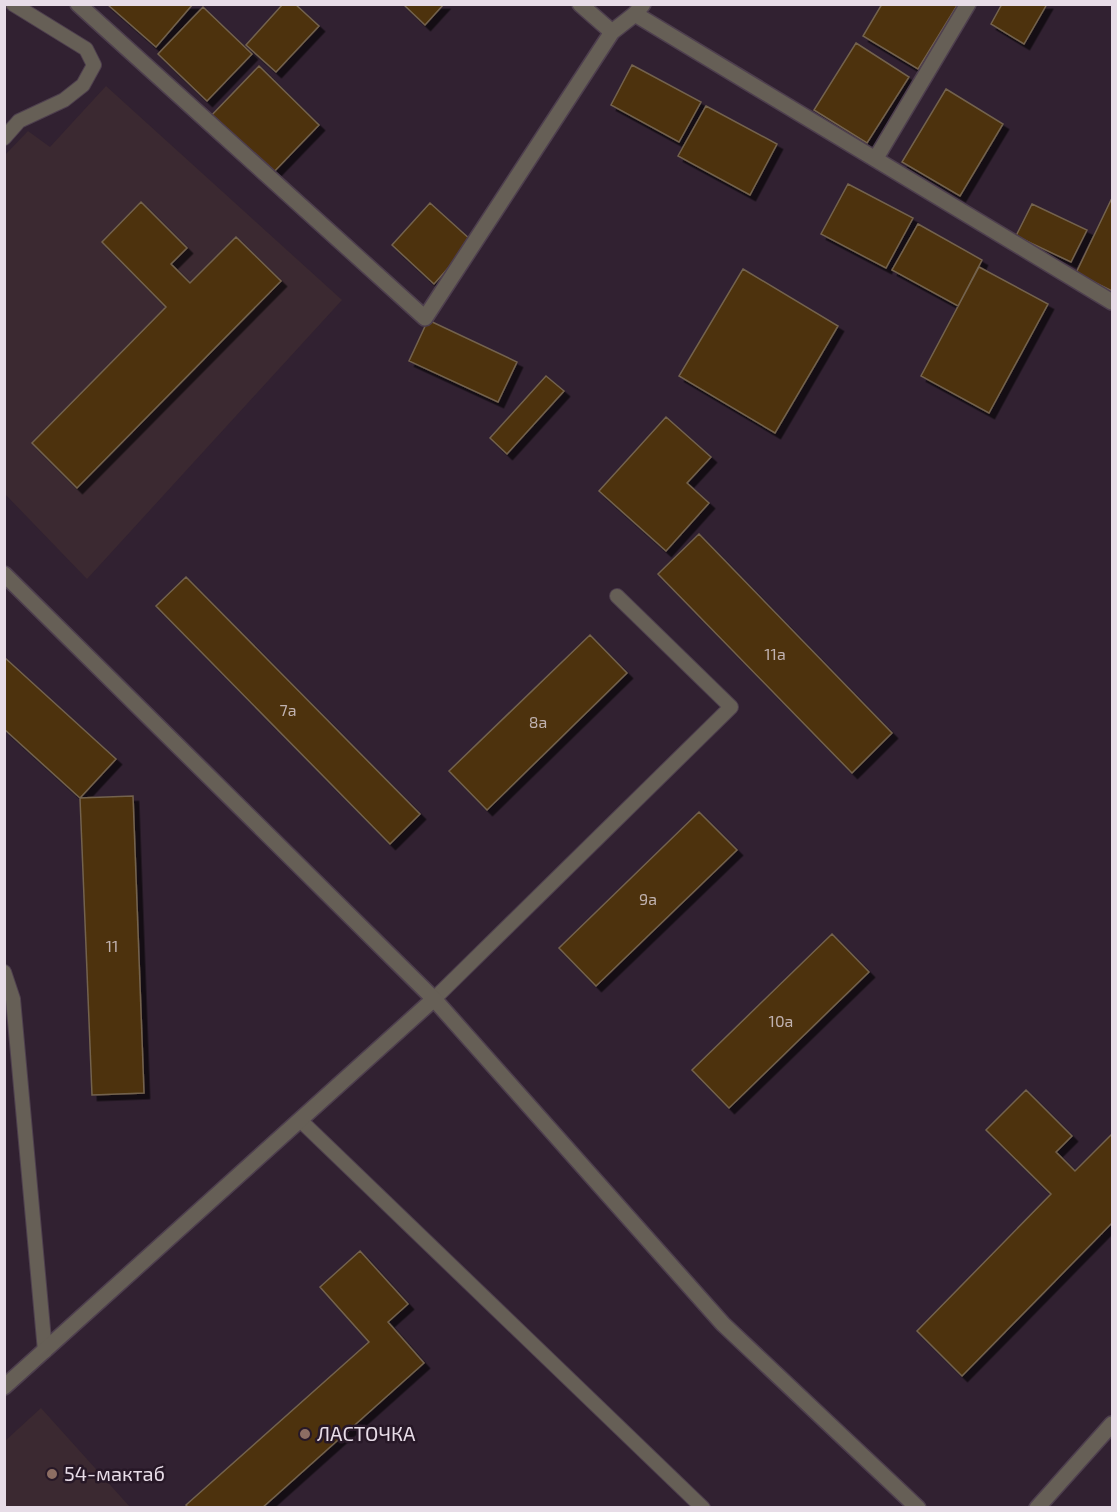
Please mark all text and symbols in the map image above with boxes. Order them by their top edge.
house number: 11a [764,644,786,663]
house number: 7a [280,700,296,719]
house number: 8a [529,712,547,731]
house number: 9a [639,889,657,908]
house number: 11 [106,936,118,955]
house number: 10a [769,1011,793,1030]
place label: ЛАСТОЧКА [317,1421,416,1445]
marker: ЛАСТОЧКА [298,1427,312,1441]
place label: 54-мактаб [64,1461,165,1485]
marker: 54-мактаб [45,1467,59,1481]

